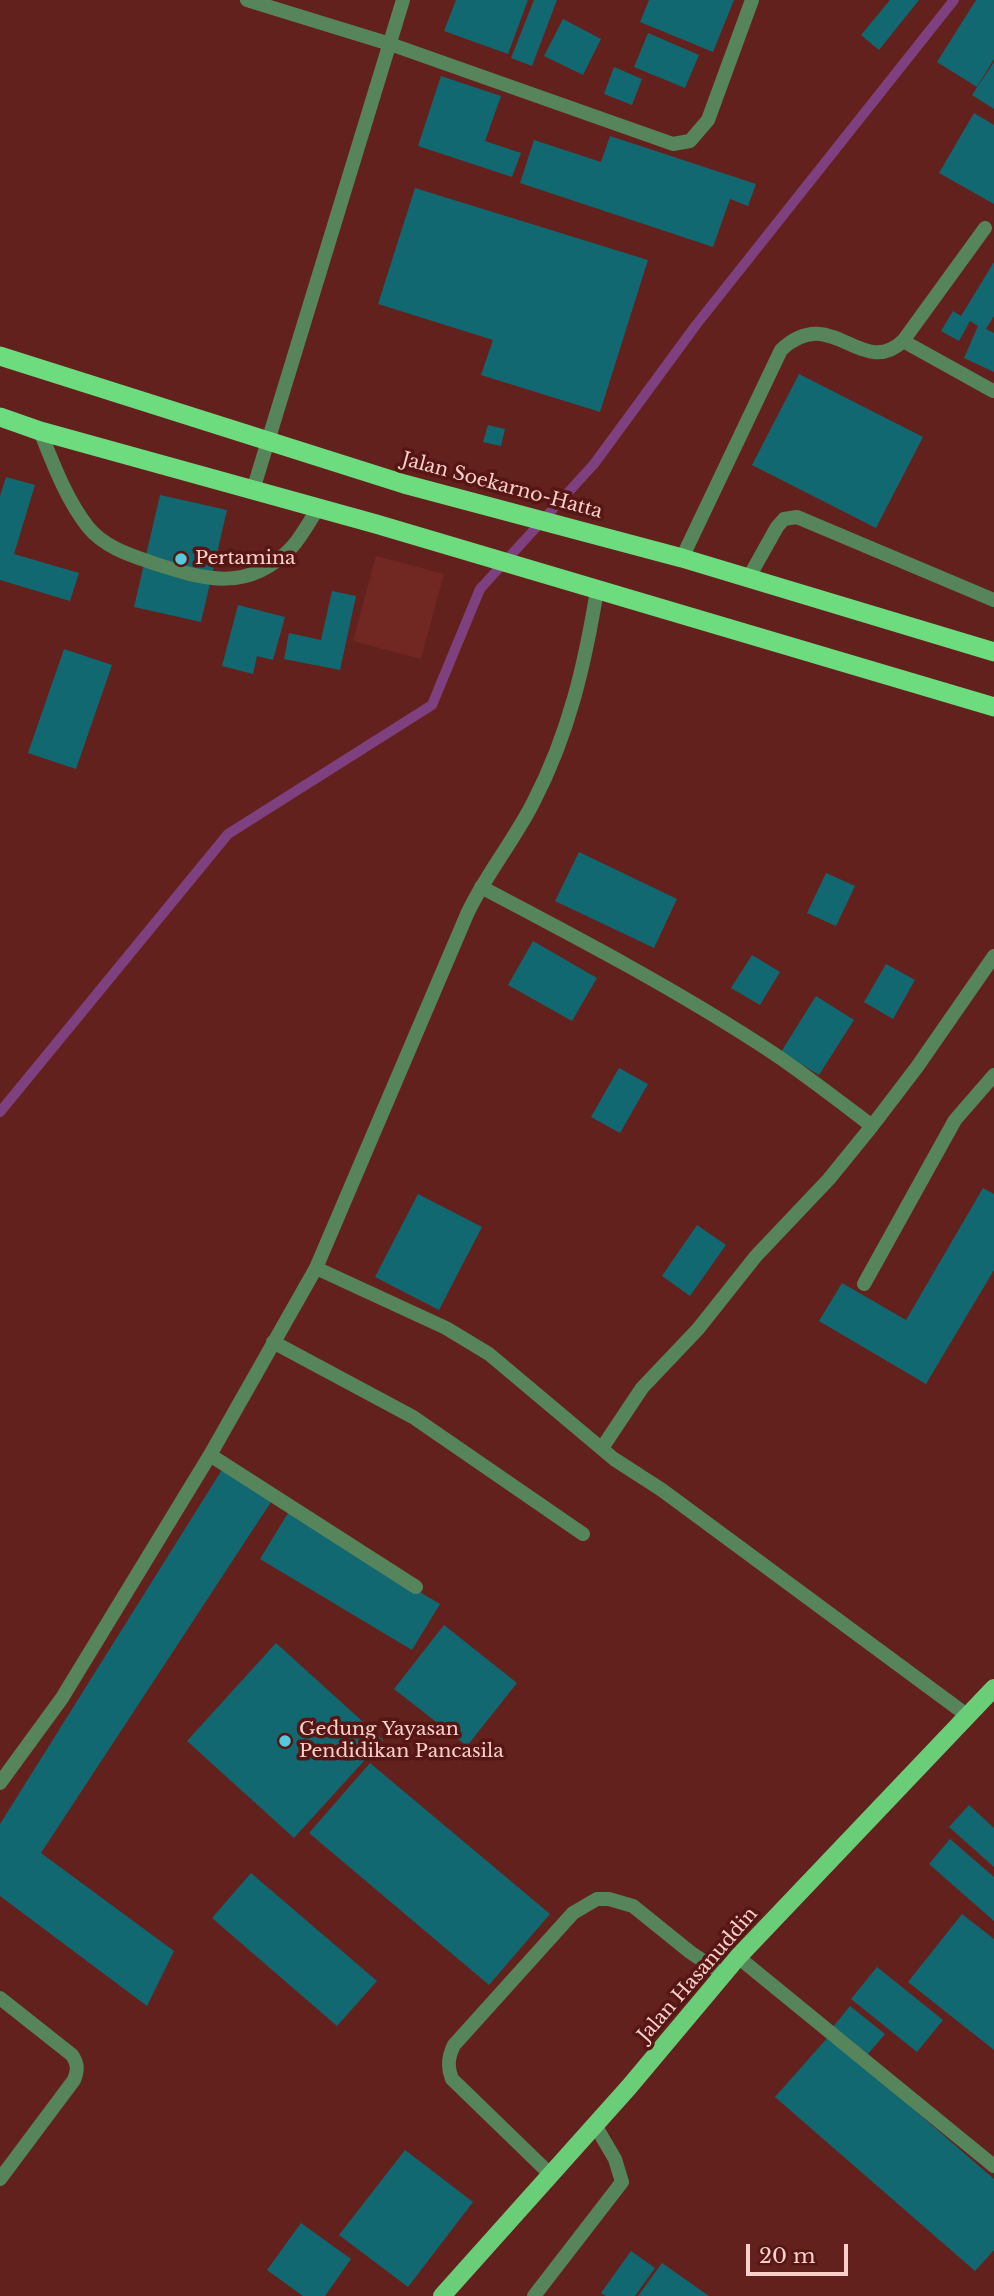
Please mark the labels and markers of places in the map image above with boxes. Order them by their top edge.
place label: Pertamina [195,548,296,570]
marker: Pertamina [173,551,189,567]
place label: Gedung Yayasan Pendidikan Pancasila [299,1719,504,1763]
marker: Gedung Yayasan Pendidikan Pancasila [277,1733,293,1749]

